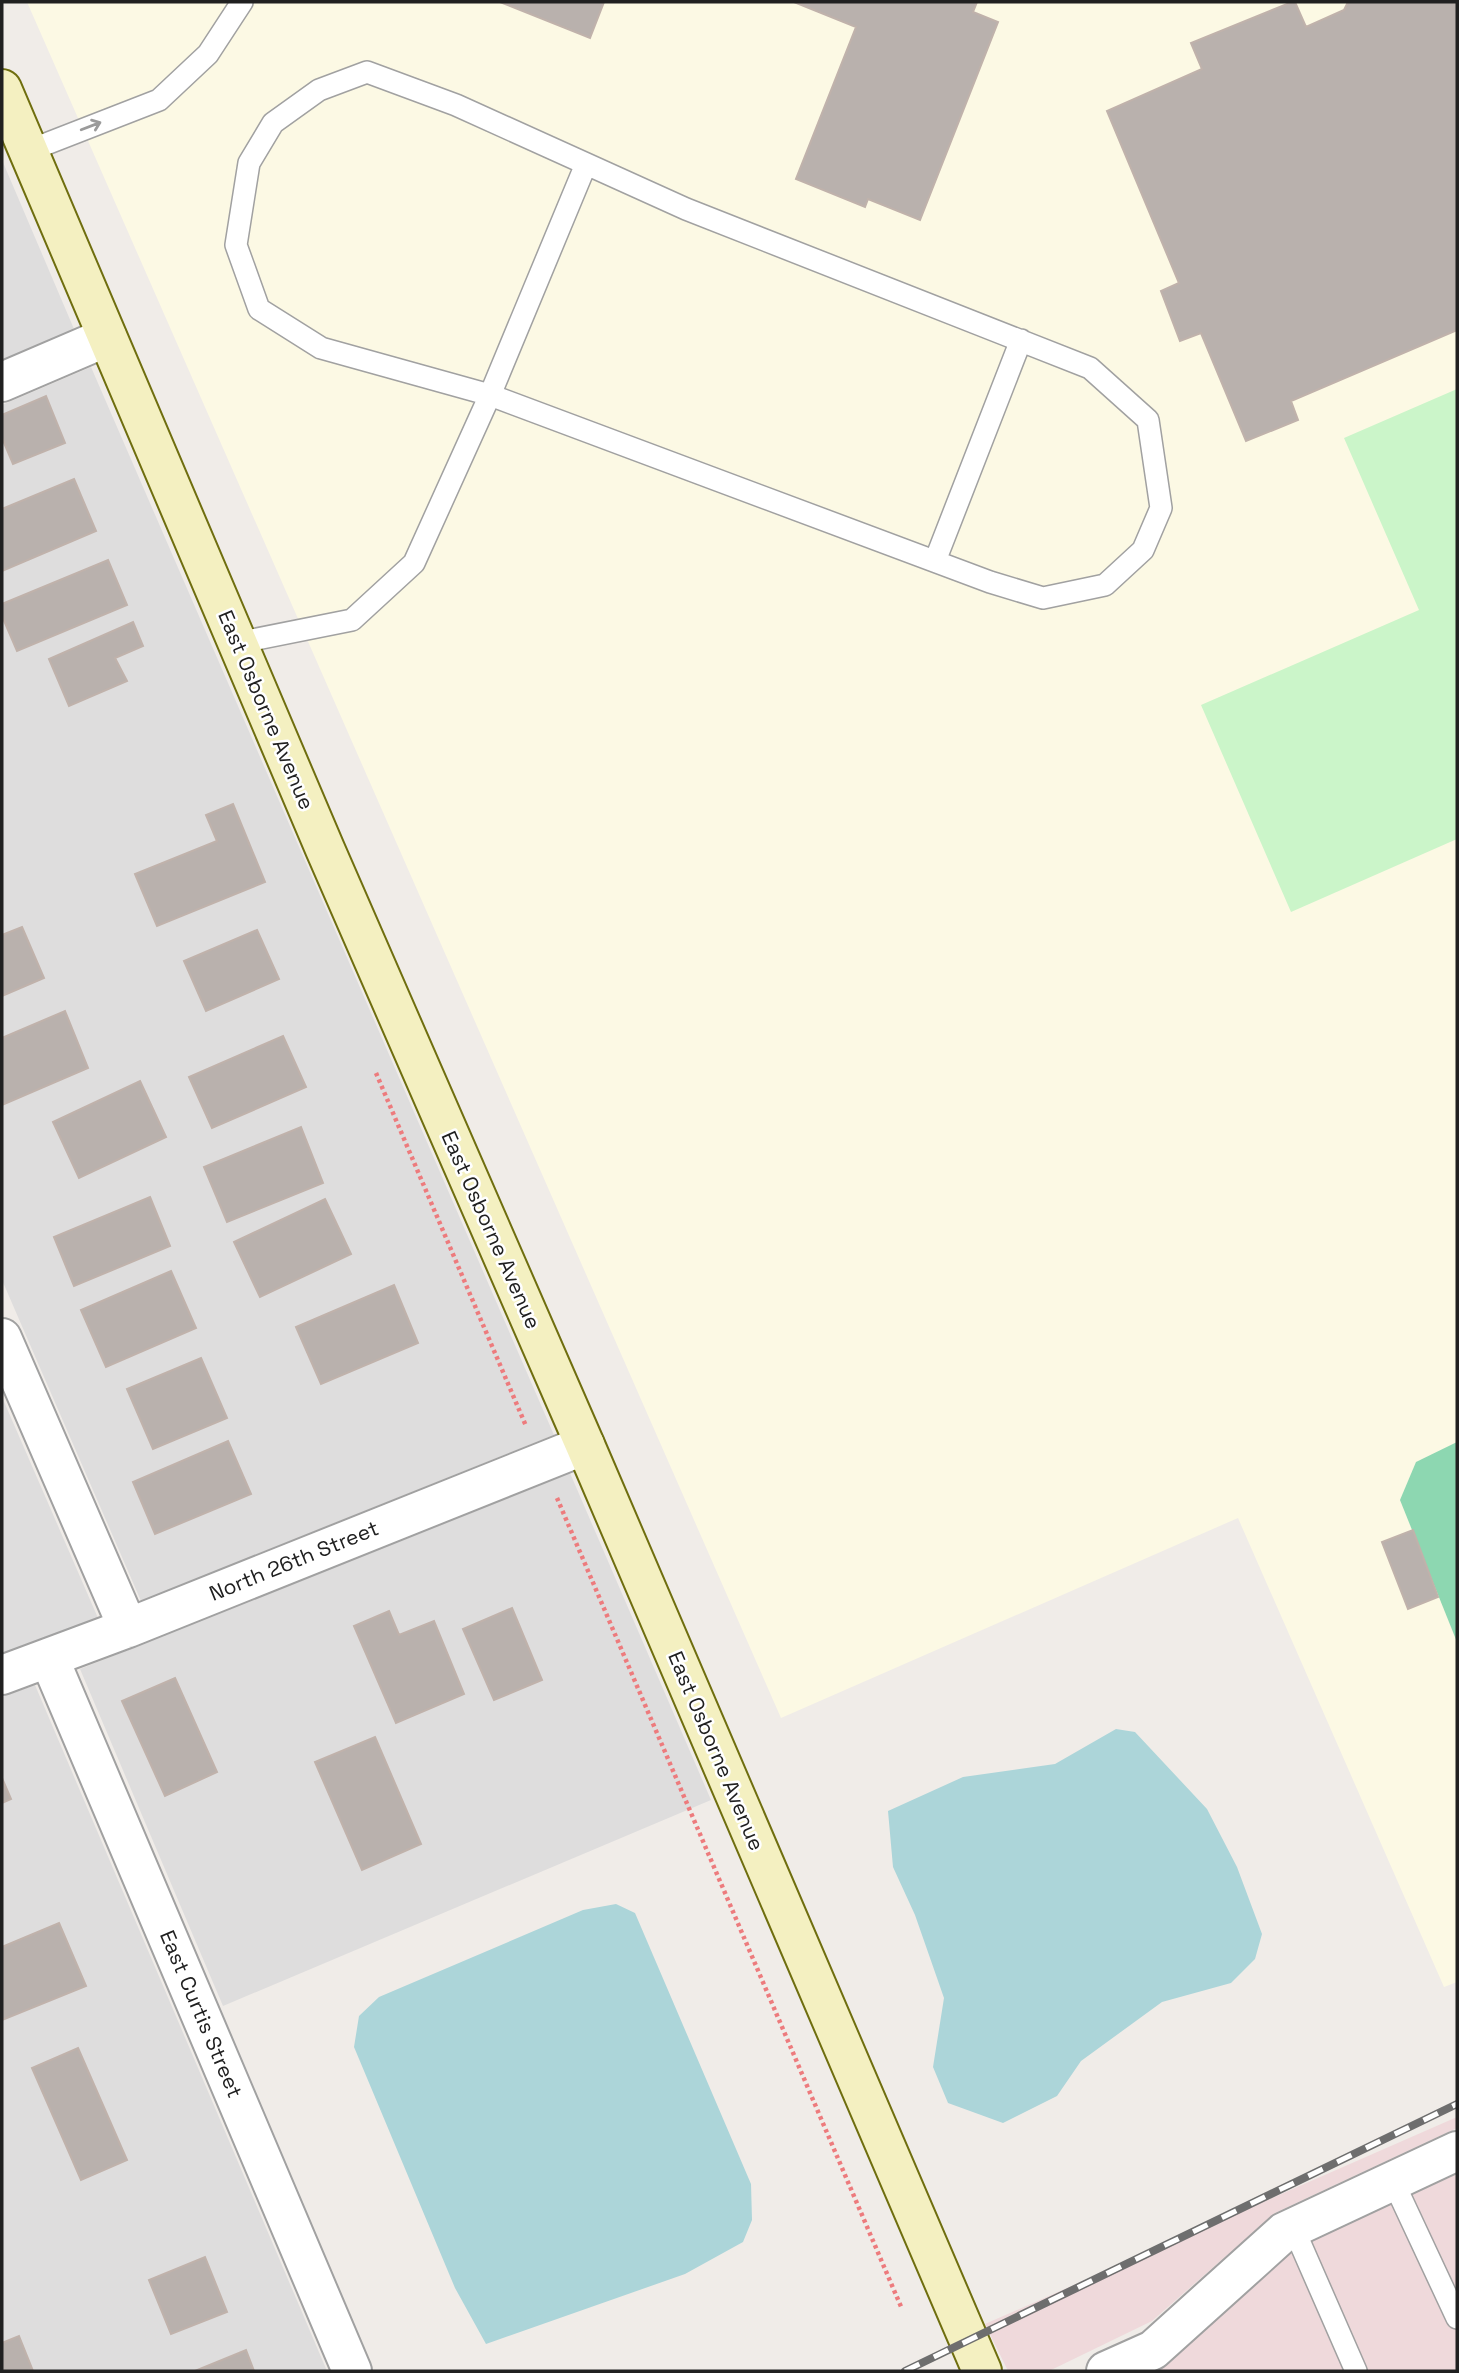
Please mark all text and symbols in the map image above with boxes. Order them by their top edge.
one-way arrow [80,119,102,132]
street label: East Osborne Avenue [212,606,321,813]
street label: East Osborne Avenue [436,1127,547,1333]
street label: North 26th Street [205,1514,382,1607]
street label: East Osborne Avenue [662,1647,771,1854]
street label: East Curtis Street [154,1926,249,2102]

